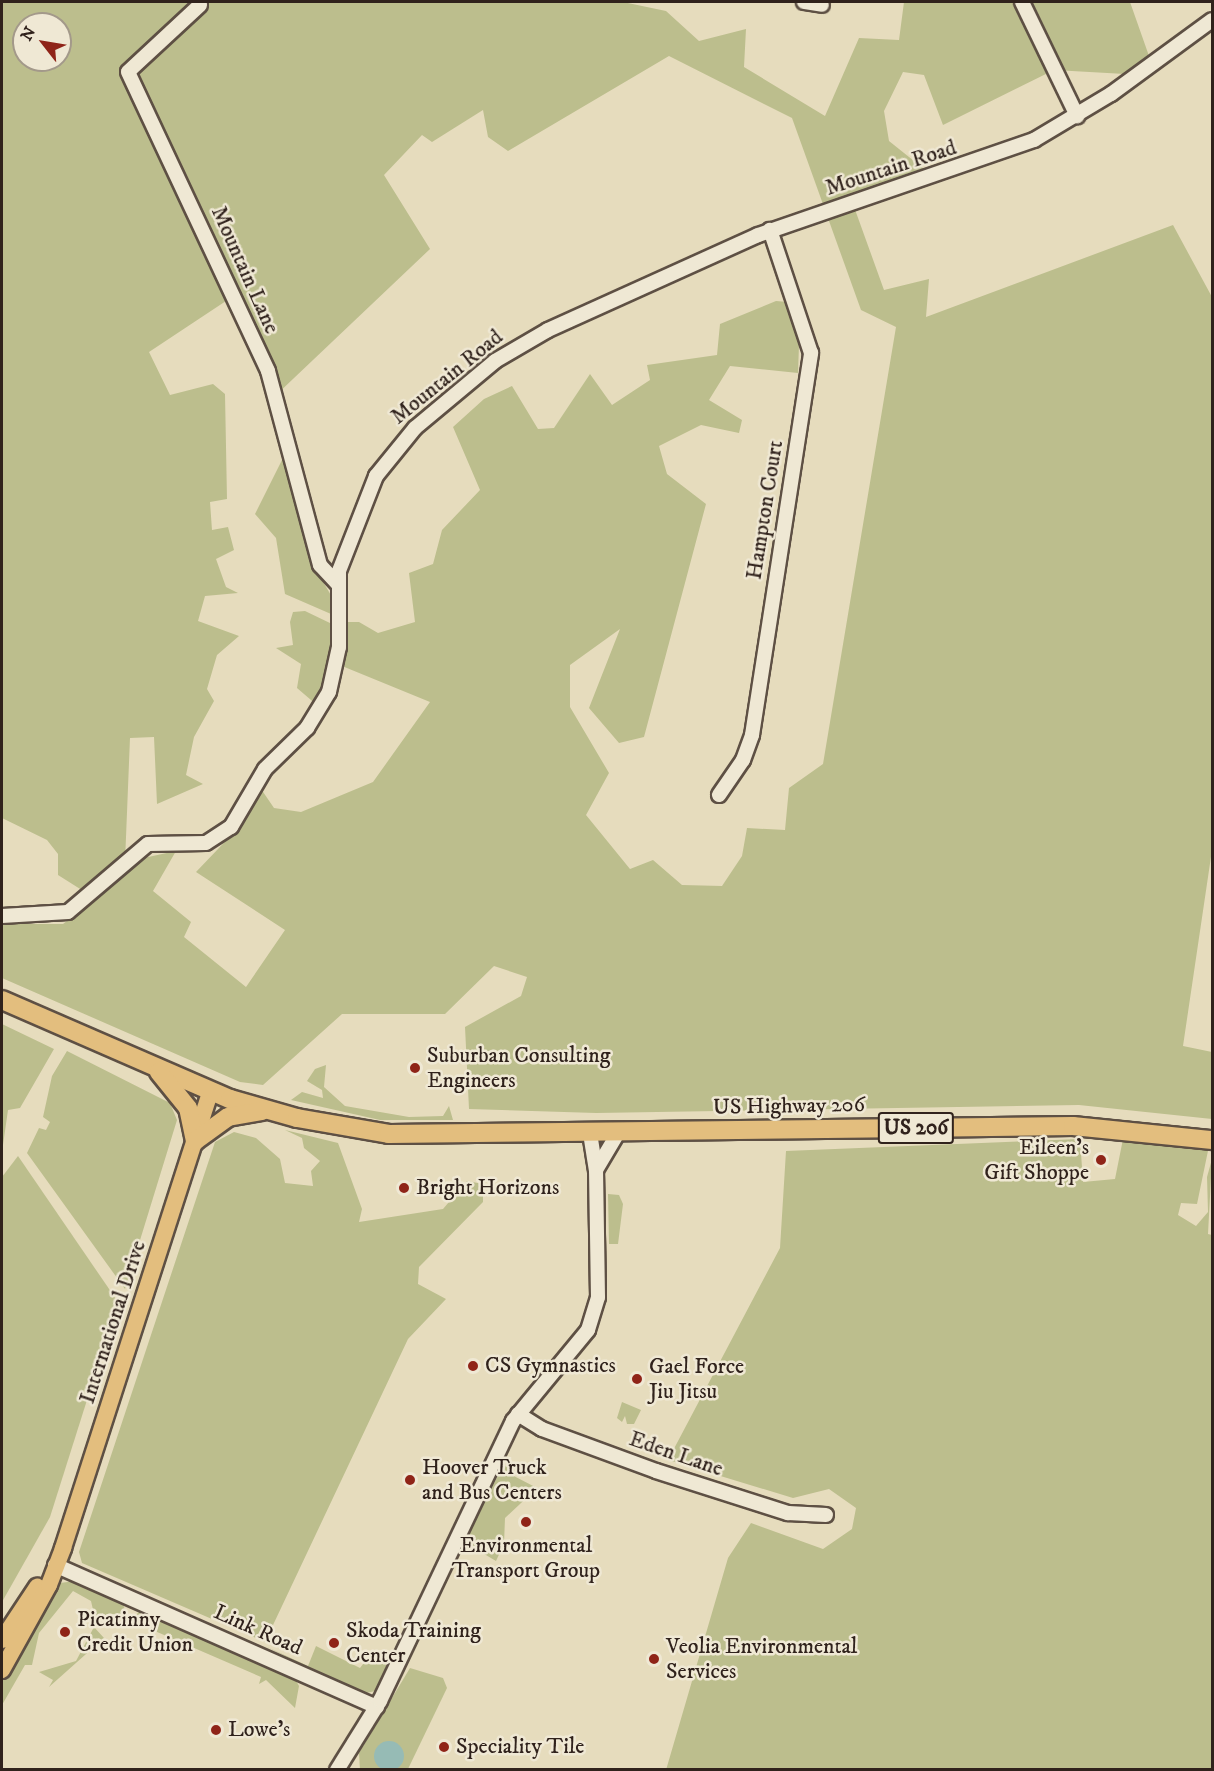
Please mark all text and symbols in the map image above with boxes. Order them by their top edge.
north arrow [12,12,72,72]
text: N [16,23,40,45]
street label: Mountain Road [822,134,960,202]
street label: Mountain Lane [205,202,285,338]
street label: Mountain Road [386,324,508,430]
street label: Hampton Court [741,439,789,581]
place label: Suburban Consulting Engineers [427,1042,610,1094]
marker: Suburban Consulting Engineers [408,1061,422,1075]
street label: US Highway 206 [713,1091,865,1121]
road number: US 206 [877,1110,955,1146]
place label: Eileen's Gift Shoppe [984,1134,1089,1186]
marker: Eileen's Gift Shoppe [1094,1153,1108,1167]
place label: Bright Horizons [416,1175,559,1201]
marker: Bright Horizons [397,1181,411,1195]
street label: International Drive [74,1237,152,1407]
place label: CS Gymnastics [485,1353,616,1379]
place label: Gael Force Jiu Jitsu [649,1353,744,1404]
marker: CS Gymnastics [466,1359,480,1373]
marker: Gael Force Jiu Jitsu [630,1372,644,1386]
street label: Eden Lane [626,1426,726,1482]
place label: Hoover Truck and Bus Centers [422,1454,562,1506]
marker: Hoover Truck and Bus Centers [403,1473,417,1487]
marker: Environmental Transport Group [519,1515,533,1529]
place label: Environmental Transport Group [452,1532,600,1584]
street label: Link Road [210,1599,306,1661]
place label: Picatinny Credit Union [77,1606,193,1658]
place label: Skoda Training Center [346,1617,481,1669]
marker: Picatinny Credit Union [58,1625,72,1639]
place label: Veolia Environmental Services [666,1633,857,1684]
marker: Skoda Training Center [327,1636,341,1650]
marker: Veolia Environmental Services [647,1652,661,1666]
place label: Lowe's [228,1717,290,1743]
marker: Lowe's [209,1723,223,1737]
place label: Speciality Tile [456,1734,584,1760]
marker: Speciality Tile [437,1740,451,1754]

